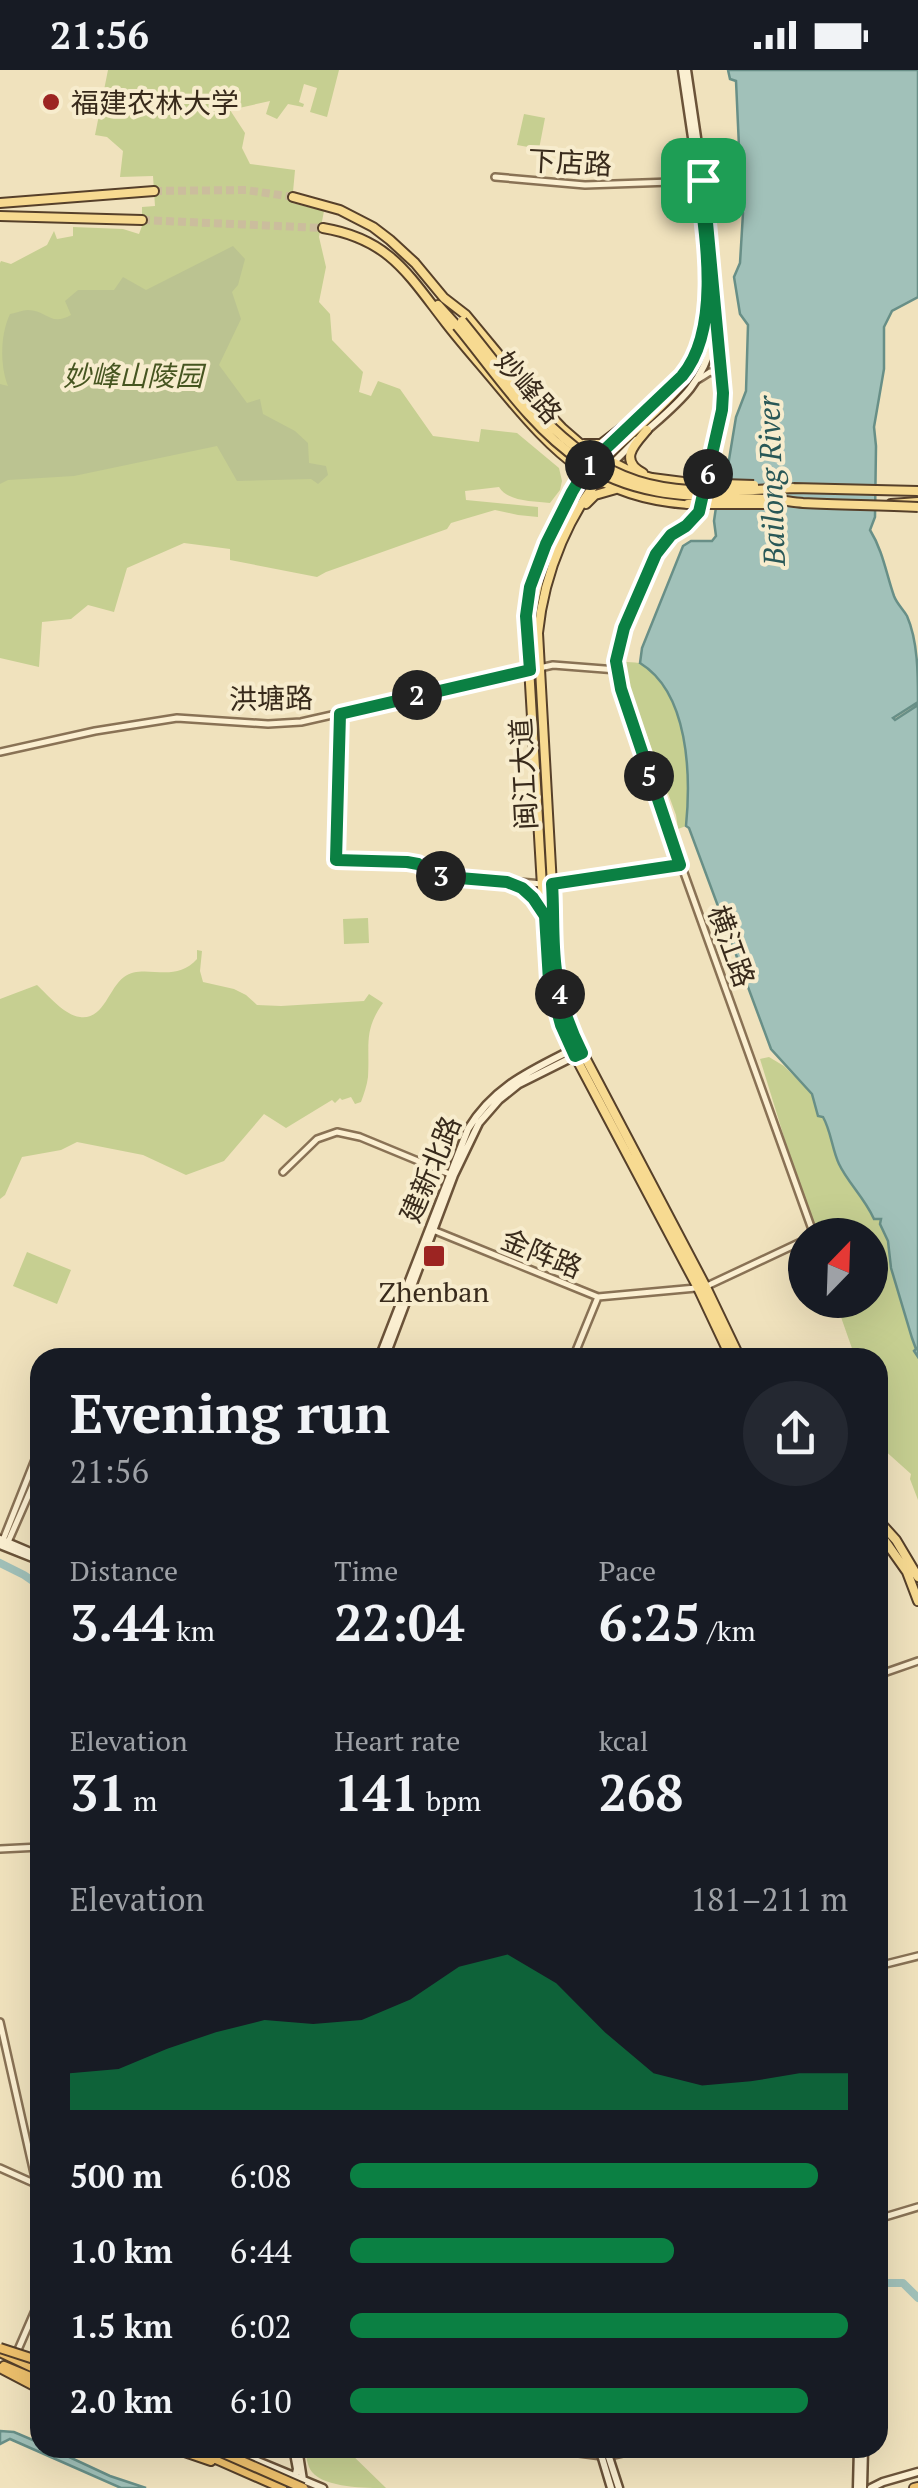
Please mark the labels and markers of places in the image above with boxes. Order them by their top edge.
place label: 福建农林大学 [71,84,239,121]
marker: 福建农林大学 [40,91,62,113]
pin [661,138,746,223]
pin: 1 [565,440,615,490]
pin: 6 [683,449,733,499]
pin: 2 [392,670,442,720]
pin: 5 [624,751,674,801]
pin: 3 [416,851,466,901]
pin: 4 [535,969,585,1019]
marker: Zhenban [421,1243,447,1269]
place label: Zhenban [379,1273,489,1310]

